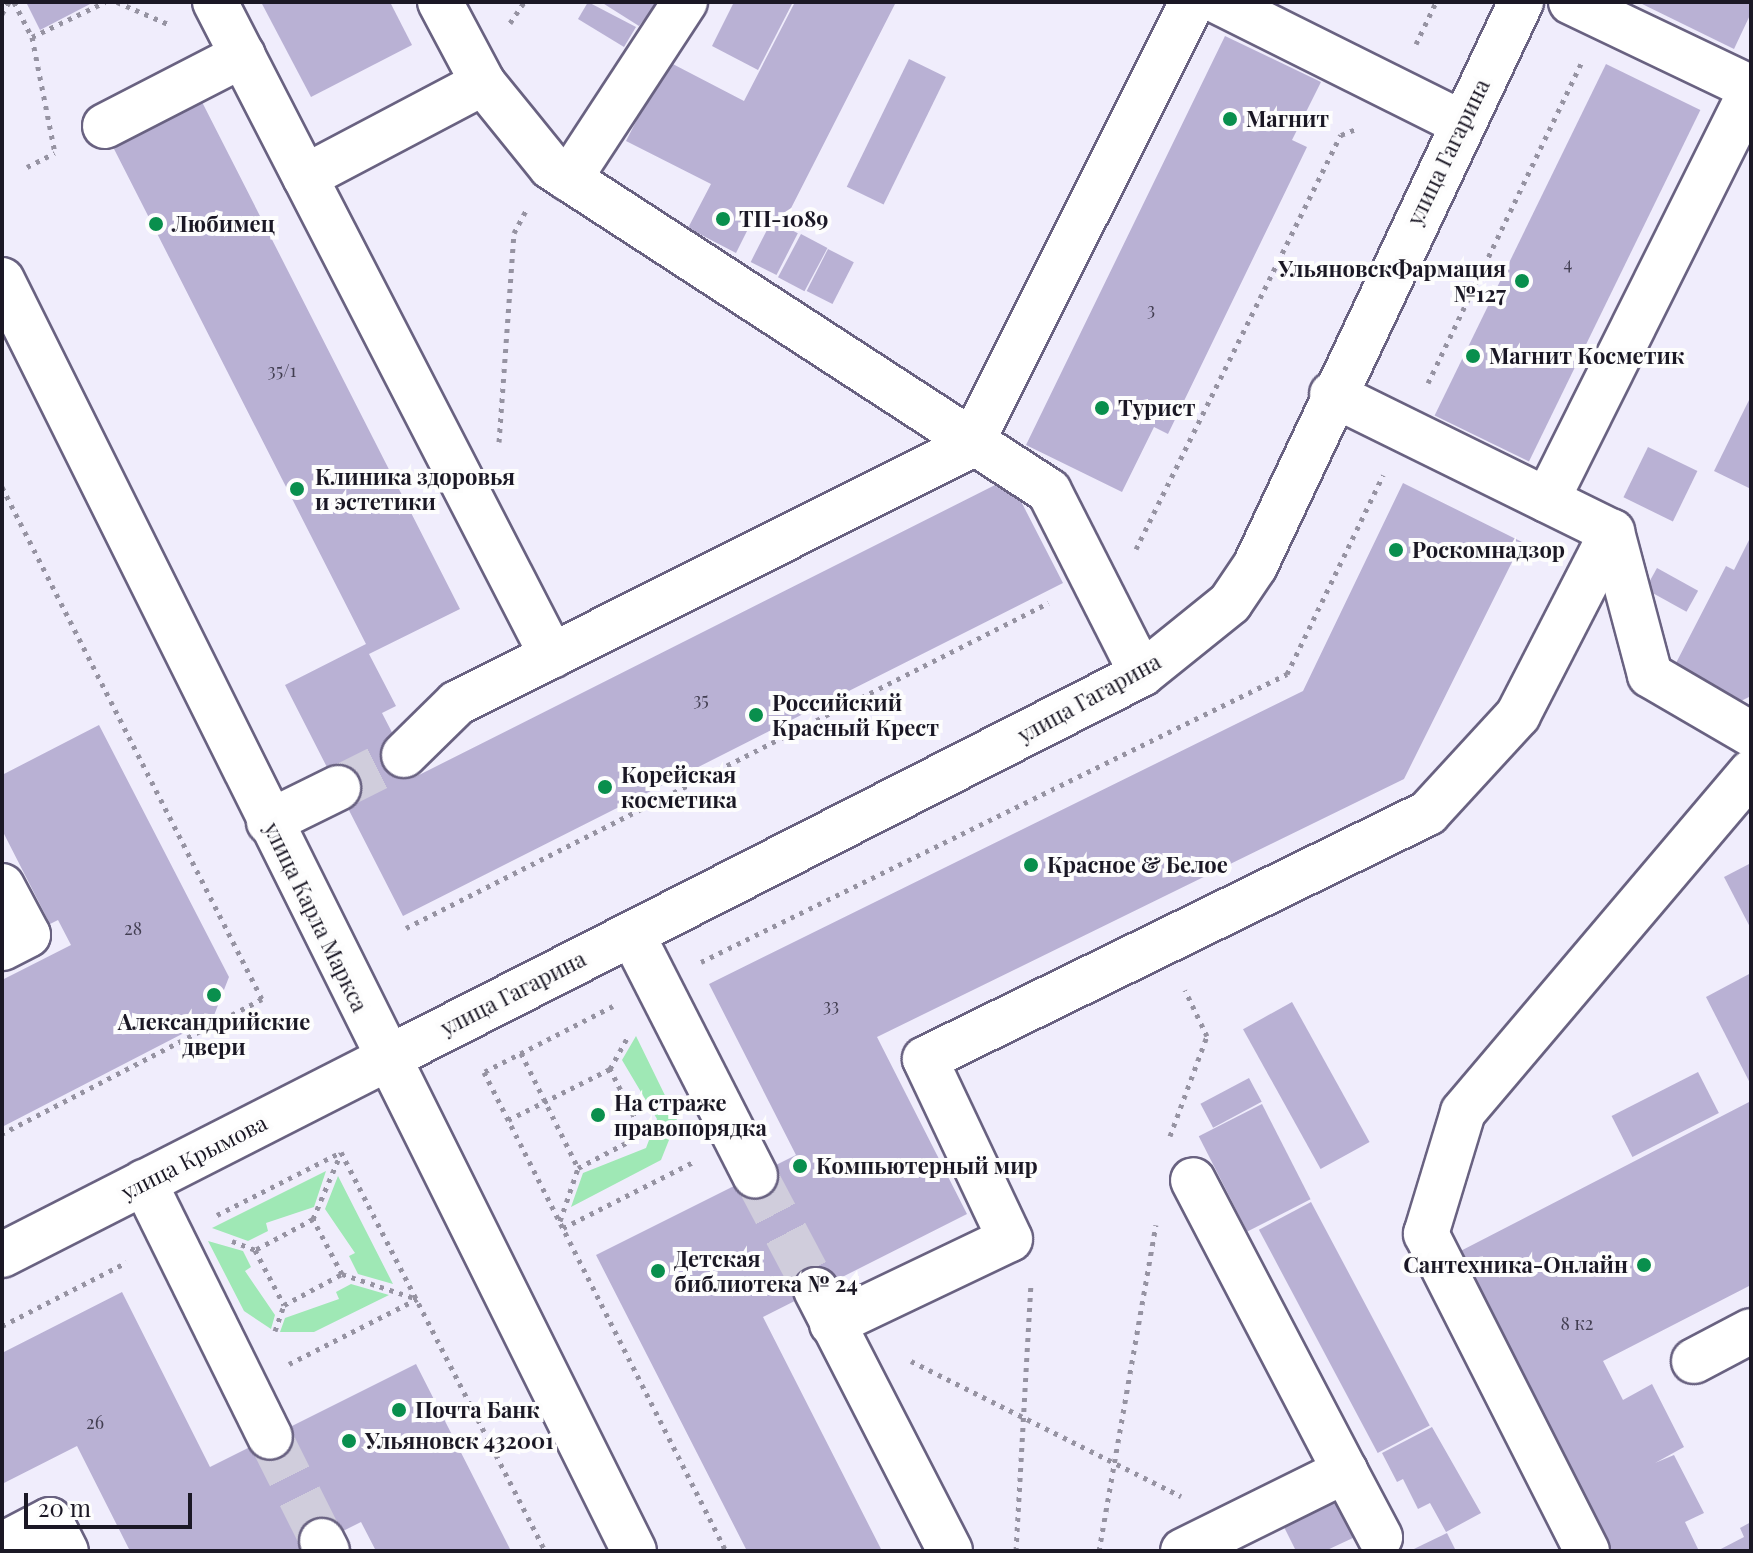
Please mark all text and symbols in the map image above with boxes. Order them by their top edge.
street label: улица Гагарина [1401,75,1495,229]
place label: Магнит [1246,106,1329,132]
marker: Магнит [1221,110,1239,128]
place label: ТП-1089 [739,206,829,232]
marker: ТП-1089 [714,210,732,228]
place label: Любимец [172,211,275,237]
marker: Любимец [147,215,165,233]
house number: 4 [1564,252,1572,274]
place label: УльяновскФармация №127 [1278,255,1506,306]
marker: УльяновскФармация №127 [1513,272,1531,290]
house number: 3 [1147,298,1155,320]
place label: Магнит Косметик [1489,343,1684,369]
marker: Магнит Косметик [1464,347,1482,365]
house number: 35/1 [268,359,296,381]
place label: Турист [1118,395,1195,421]
marker: Турист [1093,399,1111,417]
place label: Клиника здоровья и эстетики [315,463,515,514]
marker: Клиника здоровья и эстетики [286,478,308,500]
place label: Роскомнадзор [1412,537,1565,563]
marker: Роскомнадзор [1387,541,1405,559]
street label: улица Гагарина [1013,648,1165,748]
house number: 35 [693,688,709,710]
place label: Российский Красный Крест [772,689,939,740]
marker: Российский Красный Крест [747,706,765,724]
place label: Корейская косметика [621,761,737,812]
marker: Корейская косметика [596,778,614,796]
street label: улица Карла Маркса [259,818,373,1016]
place label: Красное & Белое [1047,852,1228,878]
marker: Красное & Белое [1022,856,1040,874]
house number: 28 [124,917,142,939]
street label: улица Гагарина [436,945,590,1041]
marker: Александрийские двери [205,986,223,1004]
house number: 33 [823,994,839,1016]
place label: Александрийские двери [118,1008,310,1060]
place label: На страже правопорядка [614,1089,767,1140]
marker: На страже правопорядка [589,1106,607,1124]
street label: улица Крымова [117,1109,271,1205]
place label: Компьютерный мир [816,1153,1038,1179]
marker: Компьютерный мир [791,1157,809,1175]
place label: Детская библиотека № 24 [674,1245,858,1296]
place label: Сантехника-Онлайн [1403,1252,1628,1278]
marker: Сантехника-Онлайн [1635,1256,1653,1274]
marker: Детская библиотека № 24 [649,1262,667,1280]
house number: 8 к2 [1561,1312,1593,1334]
place label: Почта Банк [415,1397,540,1423]
marker: Почта Банк [390,1401,408,1419]
house number: 26 [86,1411,104,1433]
place label: Ульяновск 432001 [365,1428,554,1454]
marker: Ульяновск 432001 [340,1432,358,1450]
scale bar [28,1477,196,1527]
text: 20 m [38,1491,91,1523]

